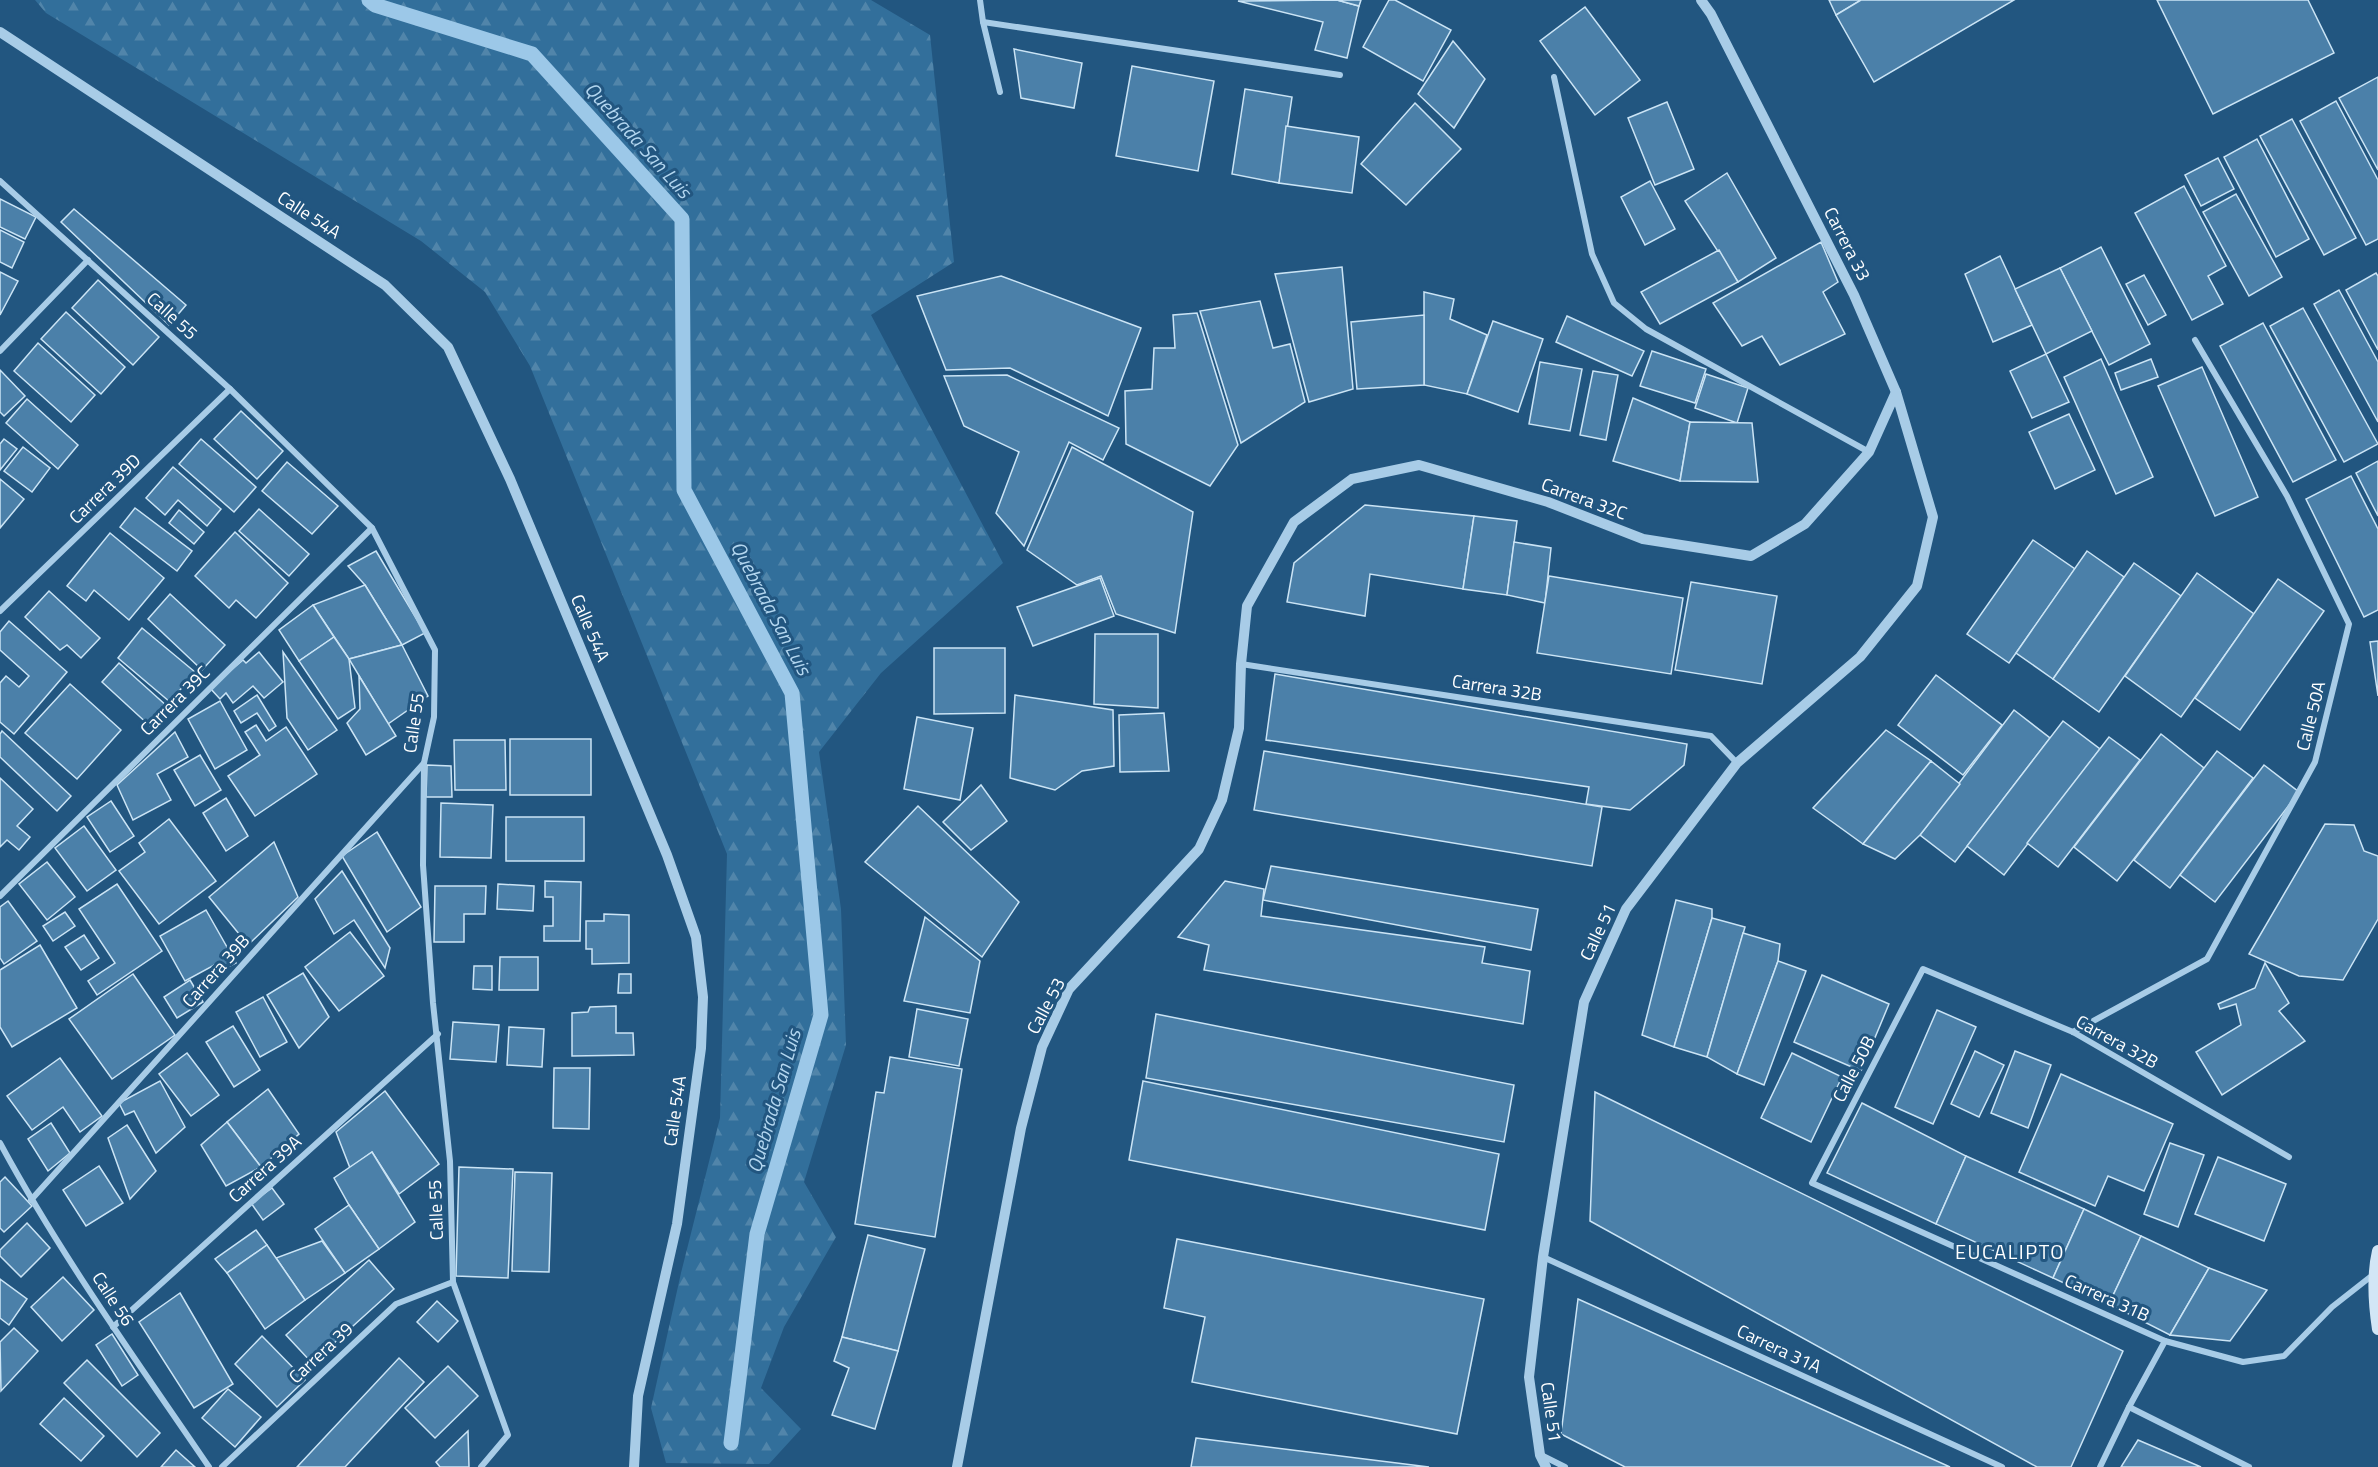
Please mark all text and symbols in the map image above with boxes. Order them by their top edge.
water label: Quebrada San Luis [577,74,700,206]
street label: Calle 54A [272,184,347,245]
street label: Carrera 33 [1817,202,1878,285]
street label: Calle 55 [141,285,204,346]
street label: Carrera 39D [62,447,147,530]
street label: Carrera 32C [1538,471,1631,527]
water label: Quebrada San Luis [723,535,820,681]
street label: Calle 54A [564,590,617,666]
street label: Carrera 39C [134,659,216,742]
street label: Carrera 32B [1450,667,1544,708]
street label: Calle 50A [2289,678,2332,754]
street label: Calle 55 [396,691,431,755]
street label: Calle 51 [1573,899,1623,965]
street label: Carrera 39B [175,928,256,1013]
street label: Calle 53 [1019,973,1072,1039]
street label: Carrera 32B [2071,1008,2163,1075]
water label: Quebrada San Luis [738,1024,809,1176]
street label: Calle 50B [1825,1031,1882,1107]
street label: Calle 54A [656,1074,693,1148]
street label: Carrera 39A [222,1128,307,1209]
street label: Calle 55 [421,1179,450,1241]
district label: EUCALIPTO [1955,1236,2065,1267]
street label: Calle 56 [86,1266,141,1331]
street label: Carrera 31B [2060,1267,2154,1328]
street label: Carrera 39 [282,1316,359,1390]
street label: Carrera 31A [1733,1317,1826,1380]
street label: Calle 51 [1534,1380,1569,1444]

